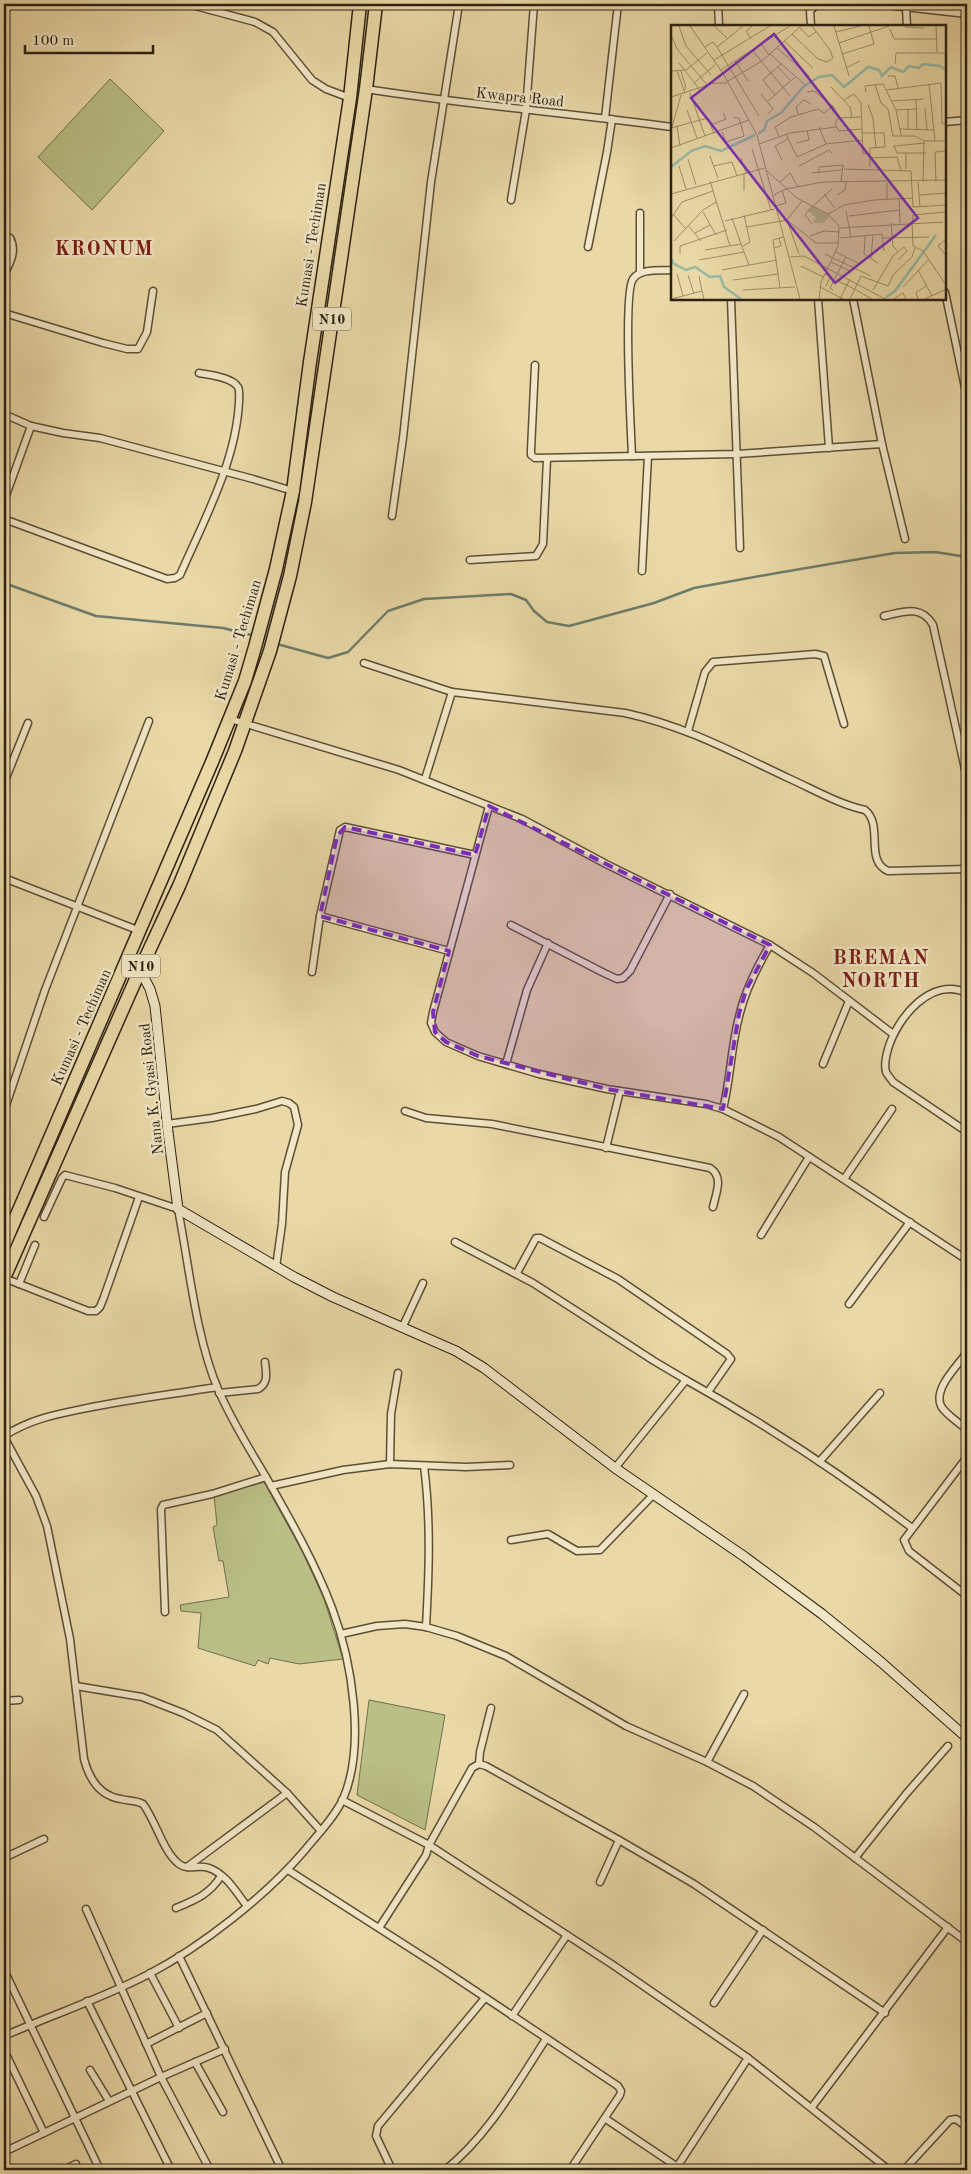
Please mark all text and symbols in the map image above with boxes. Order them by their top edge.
scale bar [25,22,152,54]
inset map [671,25,946,300]
text: 100 m [32,34,74,49]
street label: Kwapra Road [475,86,565,111]
street label: Kumasi - Techiman [295,182,330,309]
district label: KRONUM [54,240,154,260]
road number: N10 [313,308,351,330]
street label: Kumasi - Techiman [214,578,265,703]
district label: BREMAN NORTH [833,949,929,992]
road number: N10 [122,954,160,978]
street label: Kumasi - Techiman [50,967,115,1088]
street label: Nana K. Gyasi Road [138,1022,167,1155]

